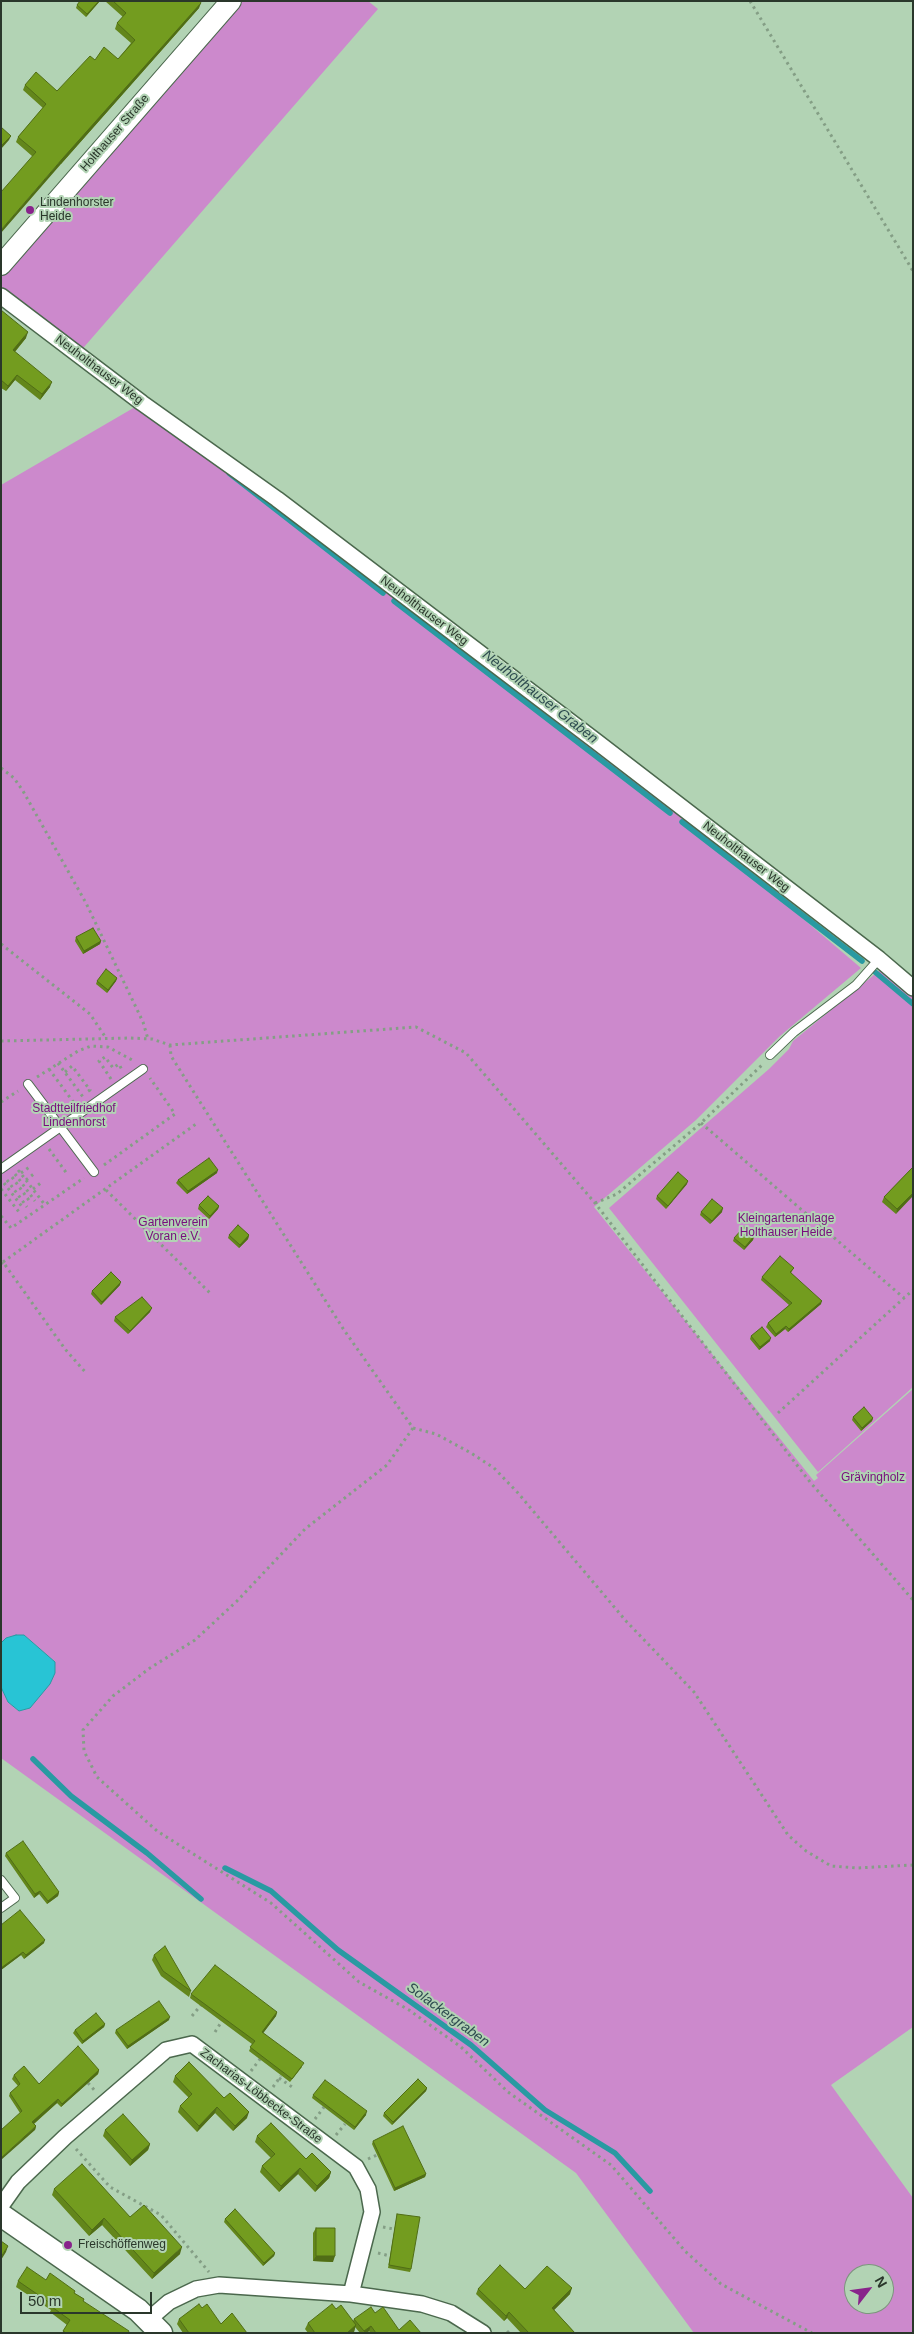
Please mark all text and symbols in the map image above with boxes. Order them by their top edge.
street label: Holthauser Straße [78,92,152,174]
place label: Lindenhorster Heide [40,196,113,224]
marker: Lindenhorster Heide [24,204,36,216]
street label: Neuholthauser Weg [52,332,146,408]
street label: Neuholthauser Weg [377,573,471,649]
water label: Neuholthauser Graben [479,647,601,747]
street label: Neuholthauser Weg [700,819,792,895]
park label: Stadtteilfriedhof Lindenhorst [32,1102,116,1130]
park label: Kleingartenanlage Holthauser Heide [738,1212,834,1240]
park label: Gartenverein Voran e.V. [138,1216,208,1244]
park label: Grävingholz [841,1471,905,1485]
water label: Solackergraben [403,1979,493,2051]
street label: Zacharias-Löbbecke-Straße [197,2045,325,2147]
place label: Freischöffenweg [78,2238,166,2252]
marker: Freischöffenweg [62,2239,74,2251]
north arrow [844,2264,894,2314]
text: N [872,2274,891,2290]
scale bar [22,2282,155,2314]
text: 50 m [28,2292,61,2309]

